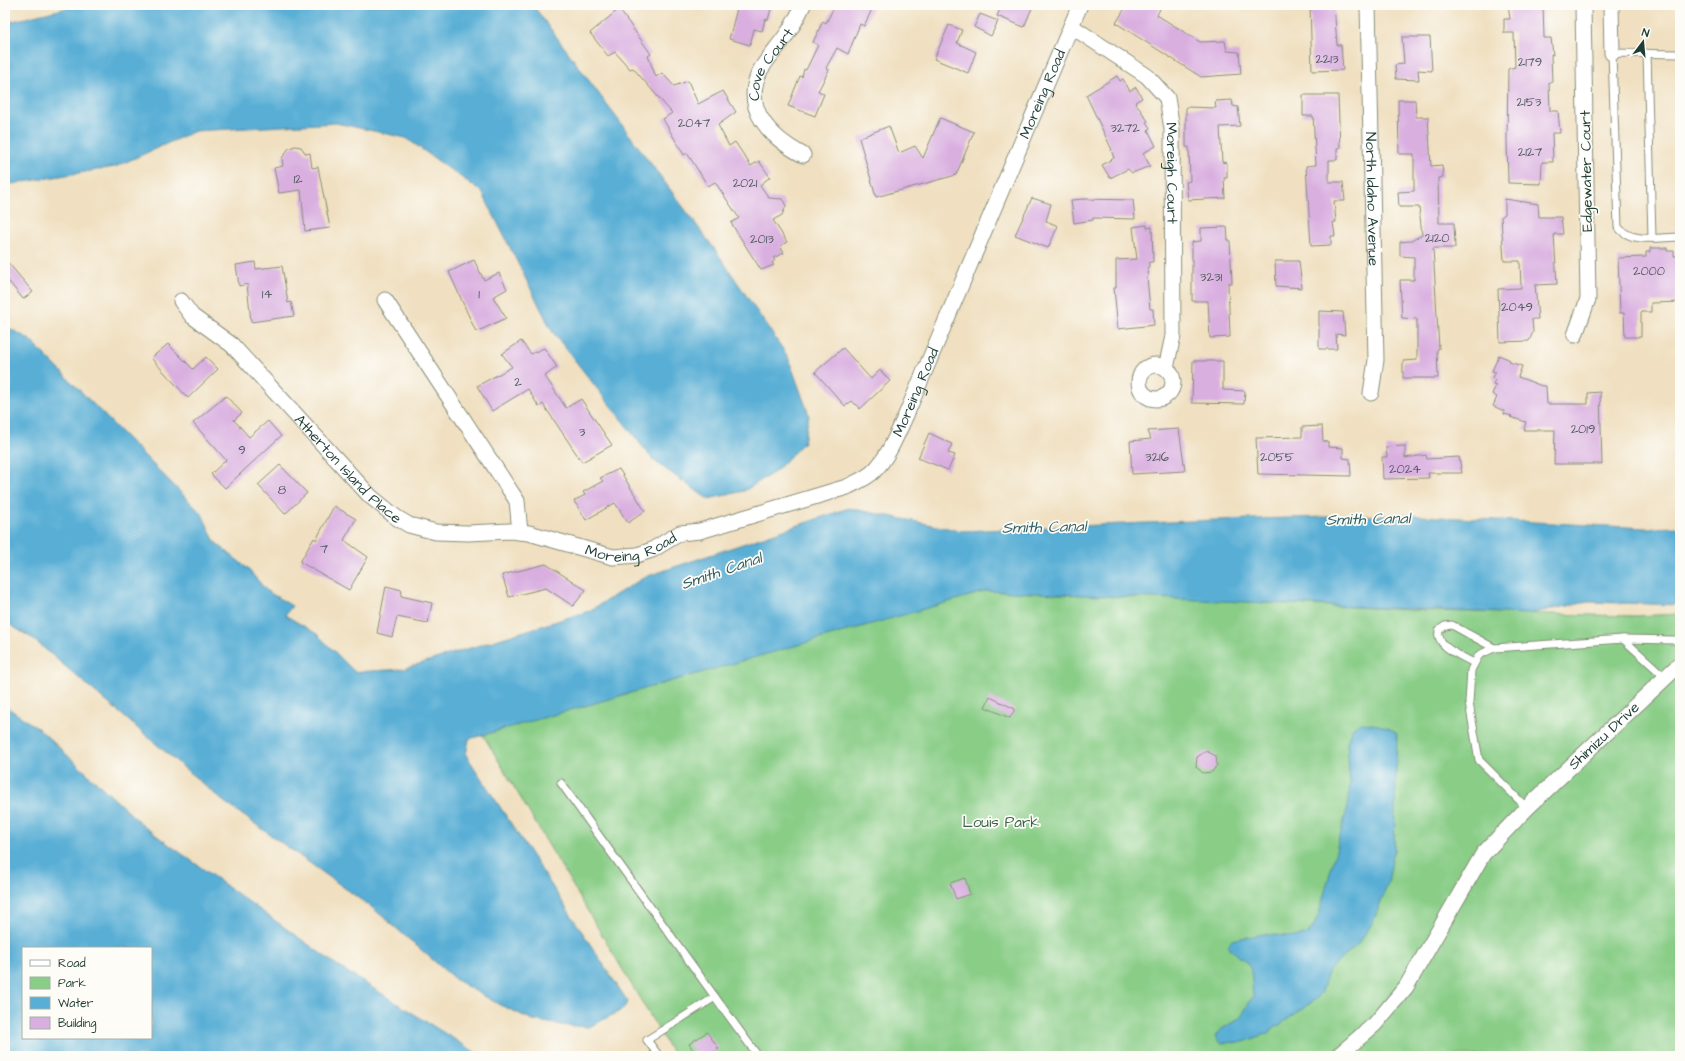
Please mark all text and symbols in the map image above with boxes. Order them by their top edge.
north arrow [1623,22,1663,62]
street label: Cove Court [744,24,799,101]
text: N [1640,25,1651,41]
street label: Moreing Road [1014,46,1071,142]
house number: 2213 [1315,50,1339,68]
house number: 2179 [1518,53,1542,71]
house number: 2153 [1517,93,1542,111]
street label: Edgewater Court [1575,110,1599,232]
house number: 2047 [678,114,710,132]
house number: 3272 [1110,119,1140,137]
street label: Moreigh Court [1160,121,1183,224]
street label: North Idaho Avenue [1360,132,1384,266]
house number: 2127 [1518,143,1542,161]
house number: 12 [293,170,303,188]
house number: 2021 [733,174,758,192]
house number: 2120 [1425,229,1449,247]
house number: 2013 [750,230,774,248]
house number: 2000 [1633,262,1665,280]
house number: 3231 [1200,268,1222,286]
house number: 14 [262,285,272,303]
house number: 1 [478,285,480,303]
house number: 2049 [1501,298,1533,316]
street label: Moreing Road [887,344,945,440]
house number: 2 [514,373,522,391]
street label: Atherton Island Place [289,410,406,529]
house number: 2019 [1571,420,1595,438]
house number: 3 [579,423,586,441]
house number: 9 [238,441,246,459]
house number: 3216 [1145,448,1169,466]
house number: 2055 [1260,448,1294,466]
house number: 2024 [1389,460,1421,478]
house number: 8 [278,481,287,499]
water label: Smith Canal [1326,507,1413,531]
water label: Smith Canal [1002,515,1089,539]
street label: Moreing Road [583,527,681,568]
house number: 7 [320,540,328,558]
water label: Smith Canal [678,546,767,595]
street label: Shimizu Drive [1564,697,1644,775]
park label: Louis Park [963,812,1039,833]
legend [22,947,152,1039]
text: Road [58,955,86,972]
text: Park [58,975,86,992]
text: Water [58,995,94,1012]
text: Building [58,1015,96,1033]

